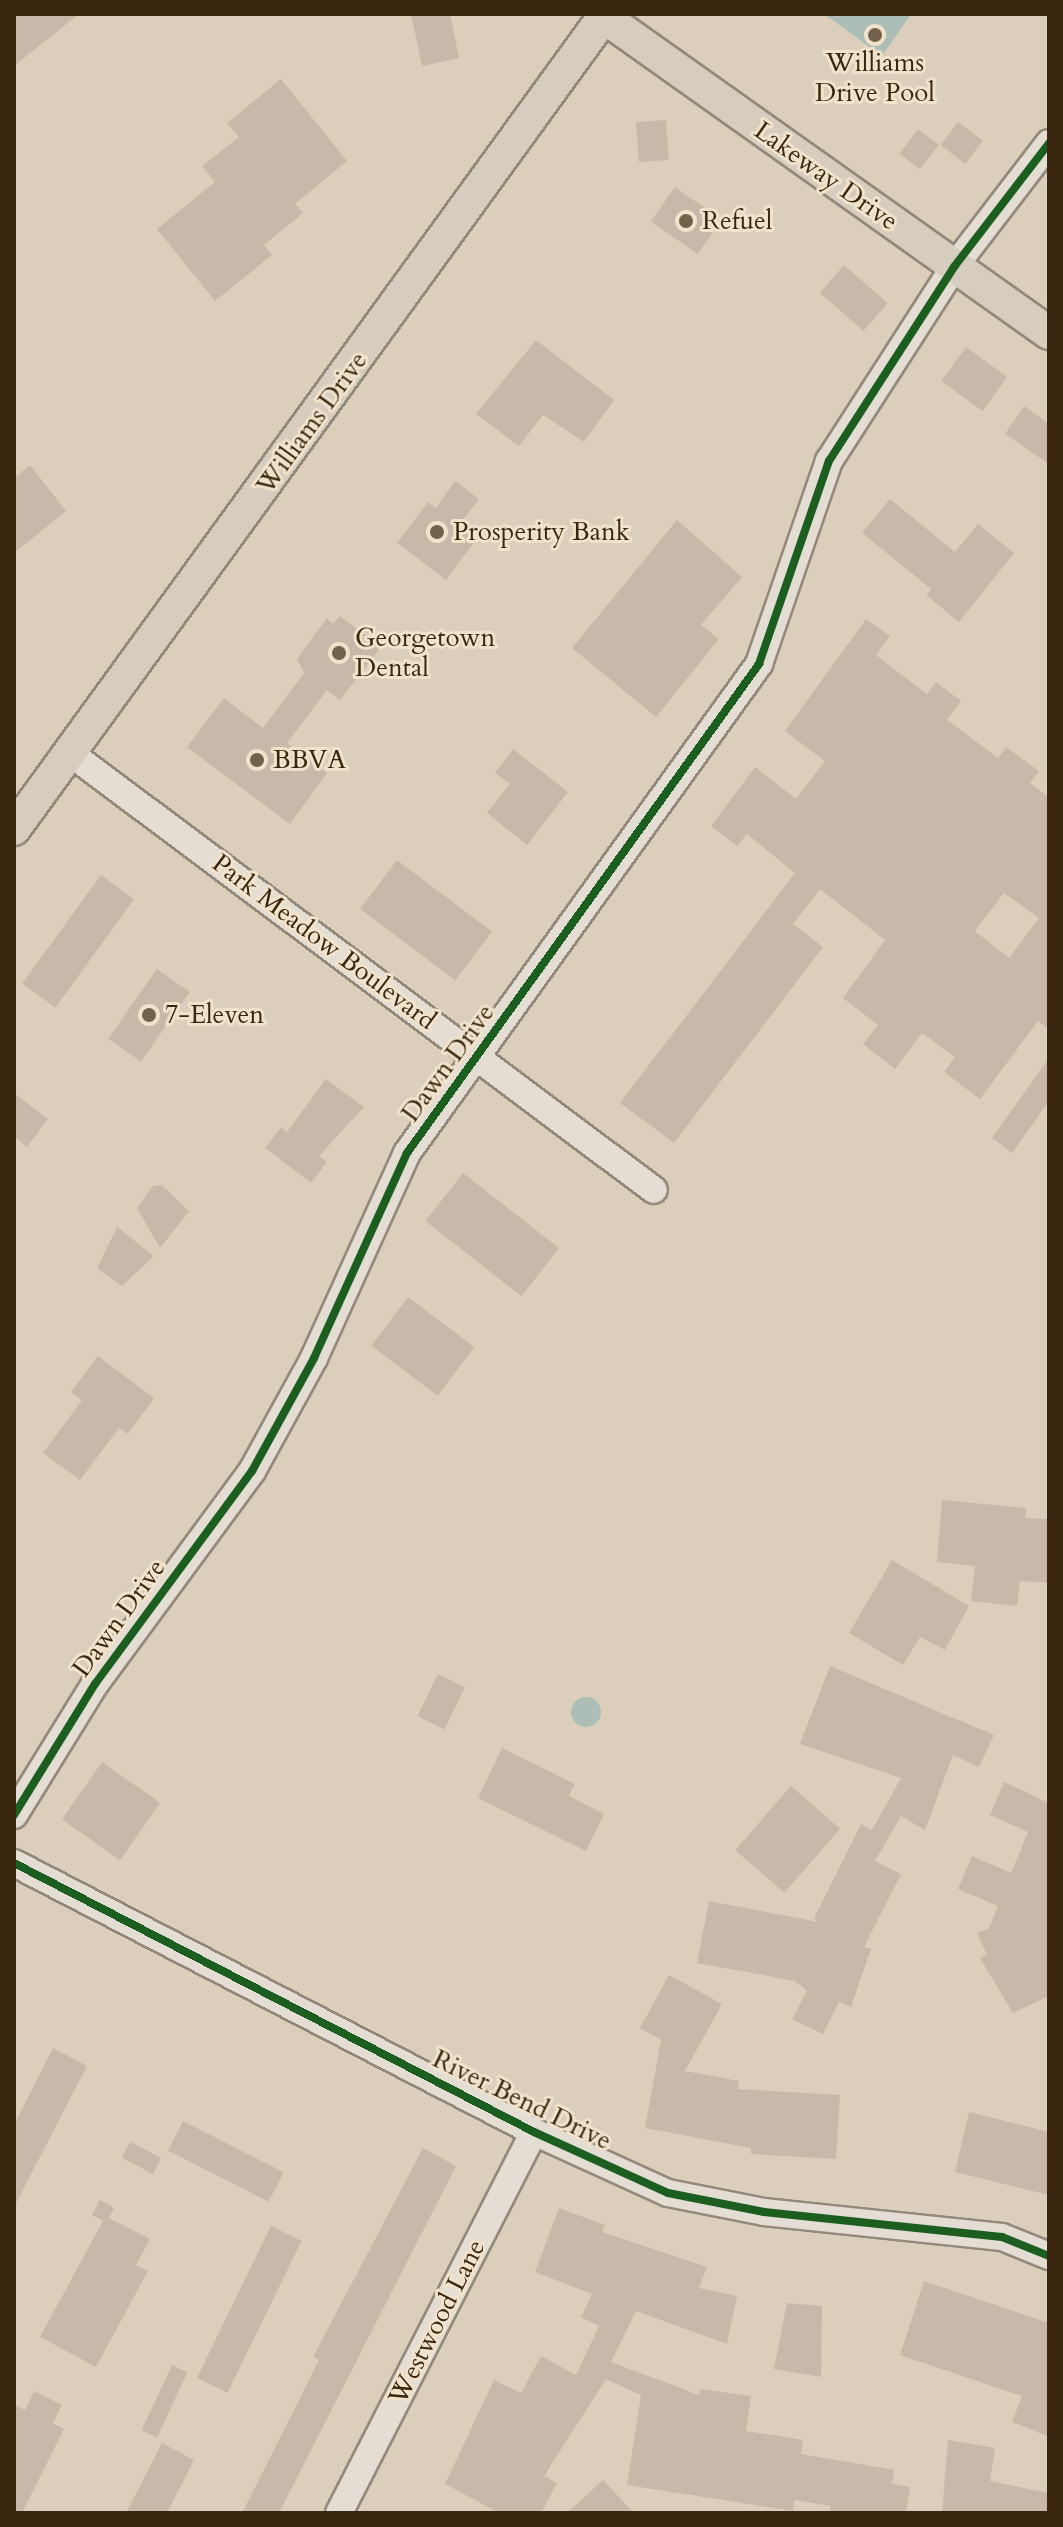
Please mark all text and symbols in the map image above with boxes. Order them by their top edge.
marker: Williams Drive Pool [866,26,884,44]
place label: Williams Drive Pool [815,47,935,108]
street label: Lakeway Drive [748,115,904,237]
place label: Refuel [702,205,772,237]
marker: Refuel [677,212,695,230]
street label: Williams Drive [250,346,374,500]
place label: Prosperity Bank [453,516,630,548]
marker: Prosperity Bank [428,523,446,541]
place label: Georgetown Dental [355,622,495,684]
marker: Georgetown Dental [330,644,348,662]
place label: BBVA [273,744,346,776]
marker: BBVA [248,751,266,769]
street label: Park Meadow Boulevard [206,848,442,1036]
street label: Dawn Drive [395,998,501,1128]
place label: 7-Eleven [165,999,264,1031]
marker: 7-Eleven [140,1006,158,1024]
street label: Dawn Drive [66,1553,172,1683]
street label: River Bend Drive [428,2043,616,2157]
street label: Westwood Lane [382,2234,492,2410]

